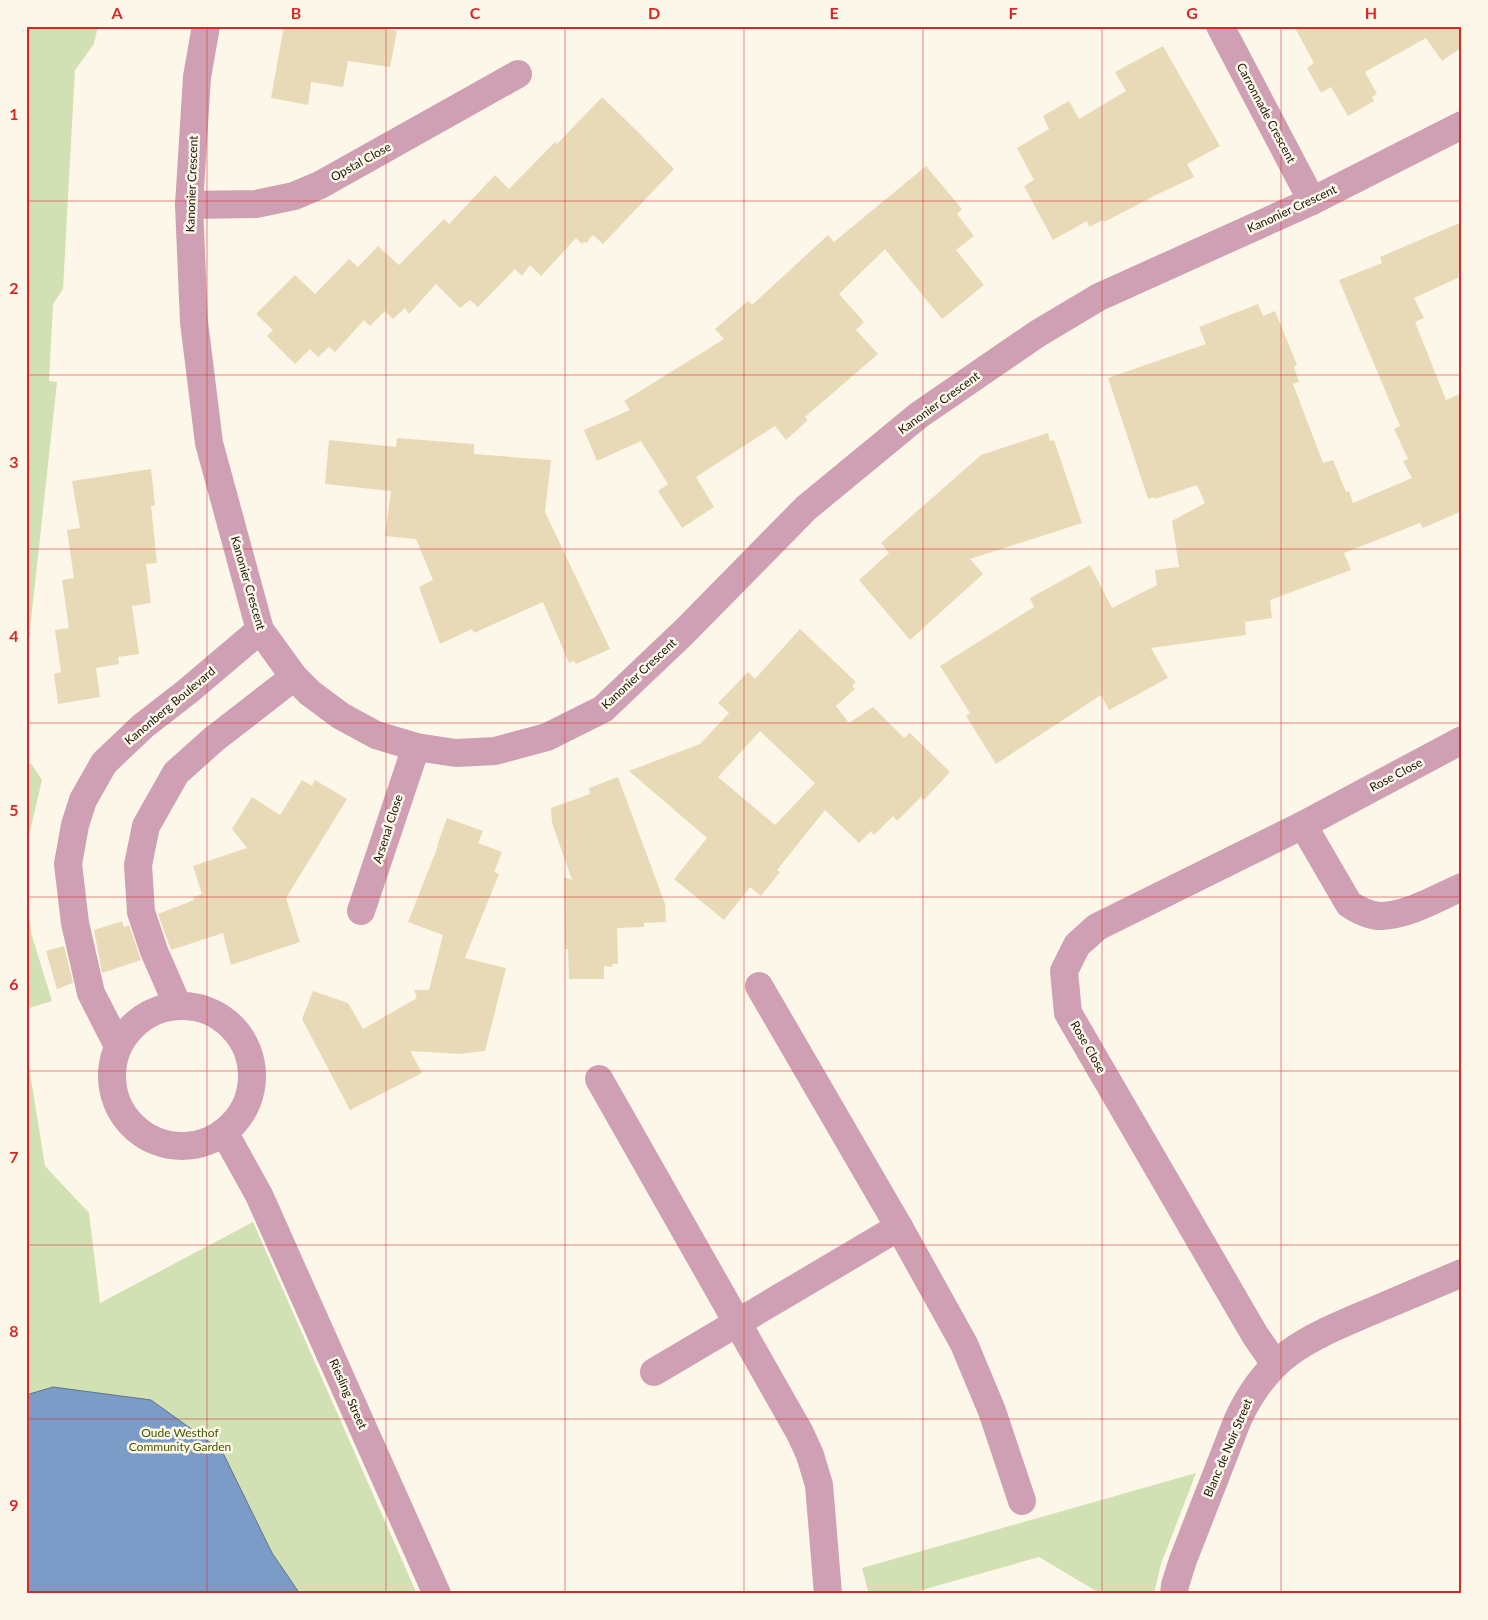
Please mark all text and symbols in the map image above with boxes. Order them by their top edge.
text: A [110,3,123,22]
text: B [291,3,301,22]
text: C [470,3,481,22]
text: D [648,3,660,22]
text: E [829,3,839,22]
text: F [1008,3,1018,22]
text: G [1186,3,1198,22]
text: H [1365,3,1377,22]
street label: Carronnade Crescent [1234,60,1300,166]
text: 1 [9,104,19,123]
street label: Kanonier Crescent [182,135,201,233]
street label: Opstal Close [328,139,394,184]
street label: Kanonier Crescent [1245,181,1340,236]
text: 2 [9,278,19,297]
street label: Kanonier Crescent [895,368,983,437]
text: 3 [9,452,19,471]
street label: Kanonier Crescent [228,534,269,632]
text: 4 [9,626,19,645]
street label: Kanonier Crescent [598,635,680,712]
street label: Kanonberg Boulevard [121,663,218,748]
street label: Rose Close [1367,754,1425,795]
street label: Arsenal Close [369,792,406,865]
text: 5 [9,800,19,819]
text: 6 [9,974,19,993]
street label: Rose Close [1068,1018,1109,1075]
text: 7 [9,1147,19,1166]
text: 8 [9,1321,19,1340]
street label: Riesling Street [326,1356,371,1432]
street label: Blanc de Noir Street [1200,1396,1255,1499]
park label: Oude Westhof Community Garden [129,1425,231,1454]
text: 9 [9,1495,19,1514]

